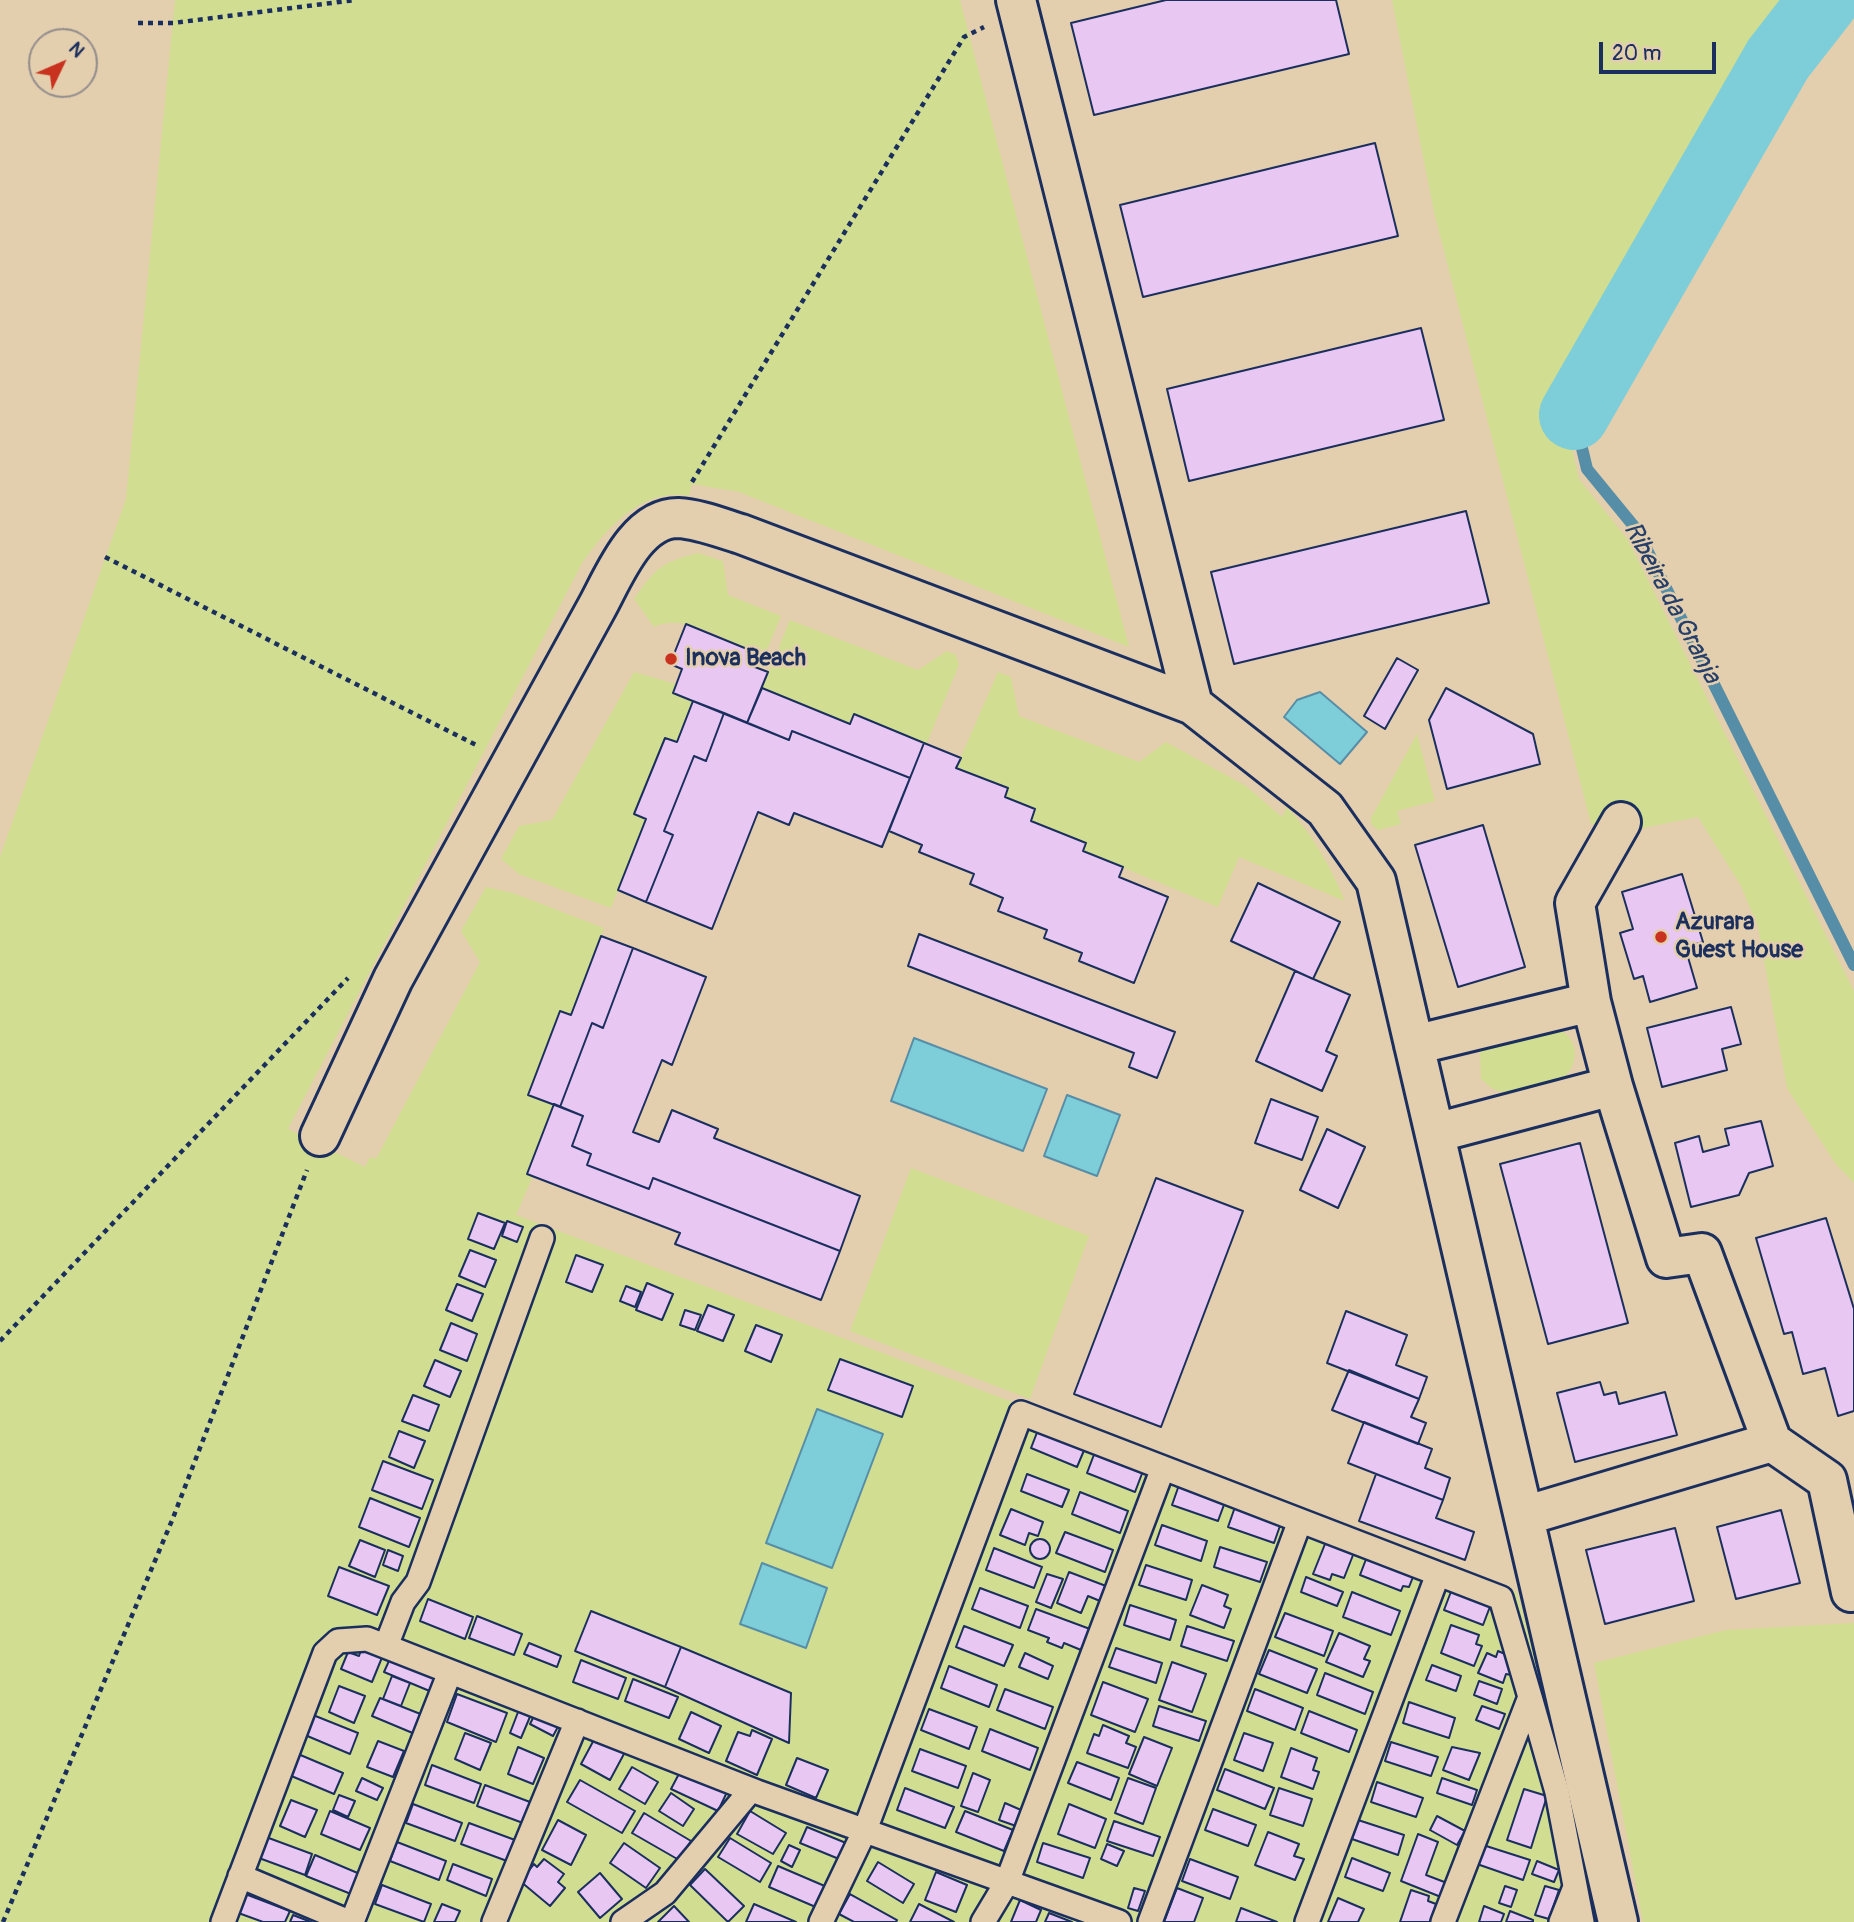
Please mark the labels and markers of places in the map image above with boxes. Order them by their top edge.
place label: Inova Beach [685,645,806,673]
marker: Inova Beach [663,651,679,667]
place label: Azurara Guest House [1675,909,1803,965]
marker: Azurara Guest House [1653,929,1669,945]

